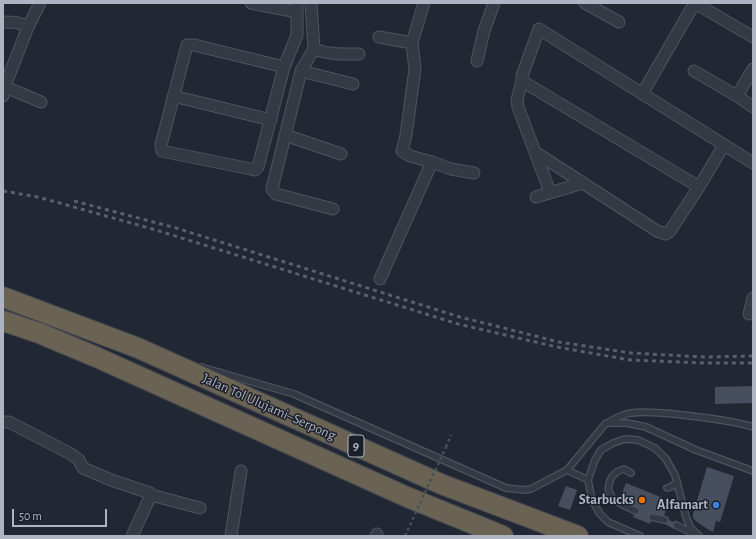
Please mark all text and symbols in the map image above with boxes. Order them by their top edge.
street label: Jalan Tol Ulujami–Serpong [200,370,338,444]
road number: 9 [348,435,364,457]
place label: Starbucks [579,492,634,508]
marker: Starbucks [637,495,647,505]
place label: Alfamart [657,497,708,513]
marker: Alfamart [711,500,721,510]
scale bar [14,501,109,527]
text: 50 m [19,510,42,522]

